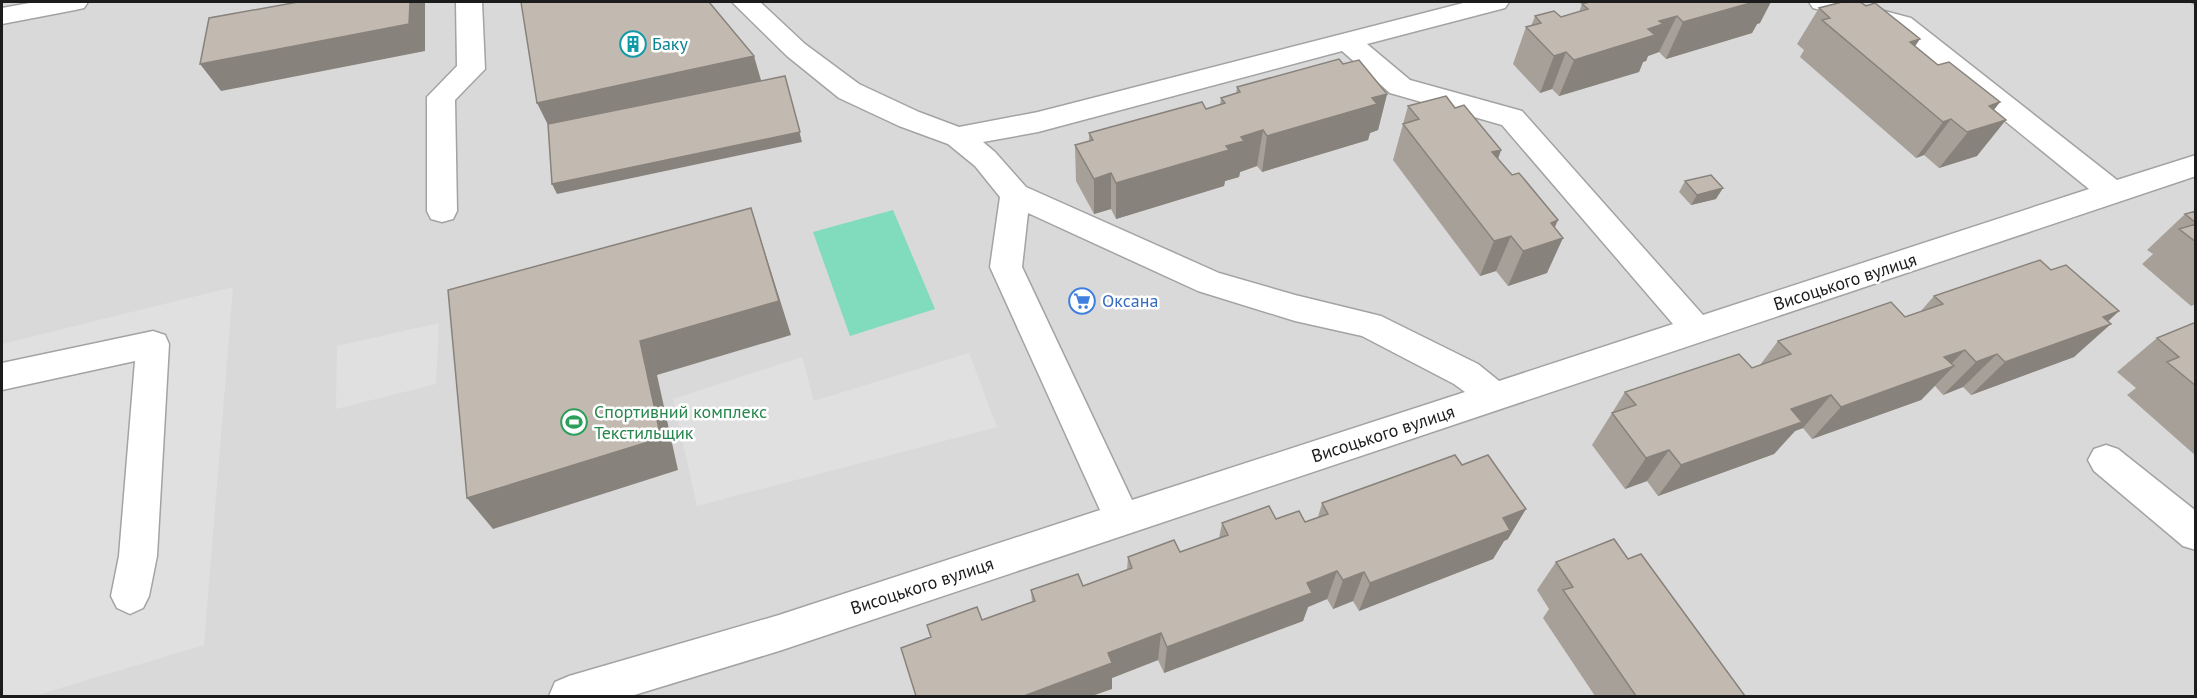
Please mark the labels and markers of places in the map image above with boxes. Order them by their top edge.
building icon: Баку [618,29,648,59]
place label: Баку [652,32,688,55]
supermarket icon: Оксана [1067,286,1097,316]
place label: Оксана [1102,289,1158,312]
place label: Спортивний комплекс Текстильщик [594,400,767,444]
sports icon: Спортивний комплекс Текстильщик [559,407,589,437]

